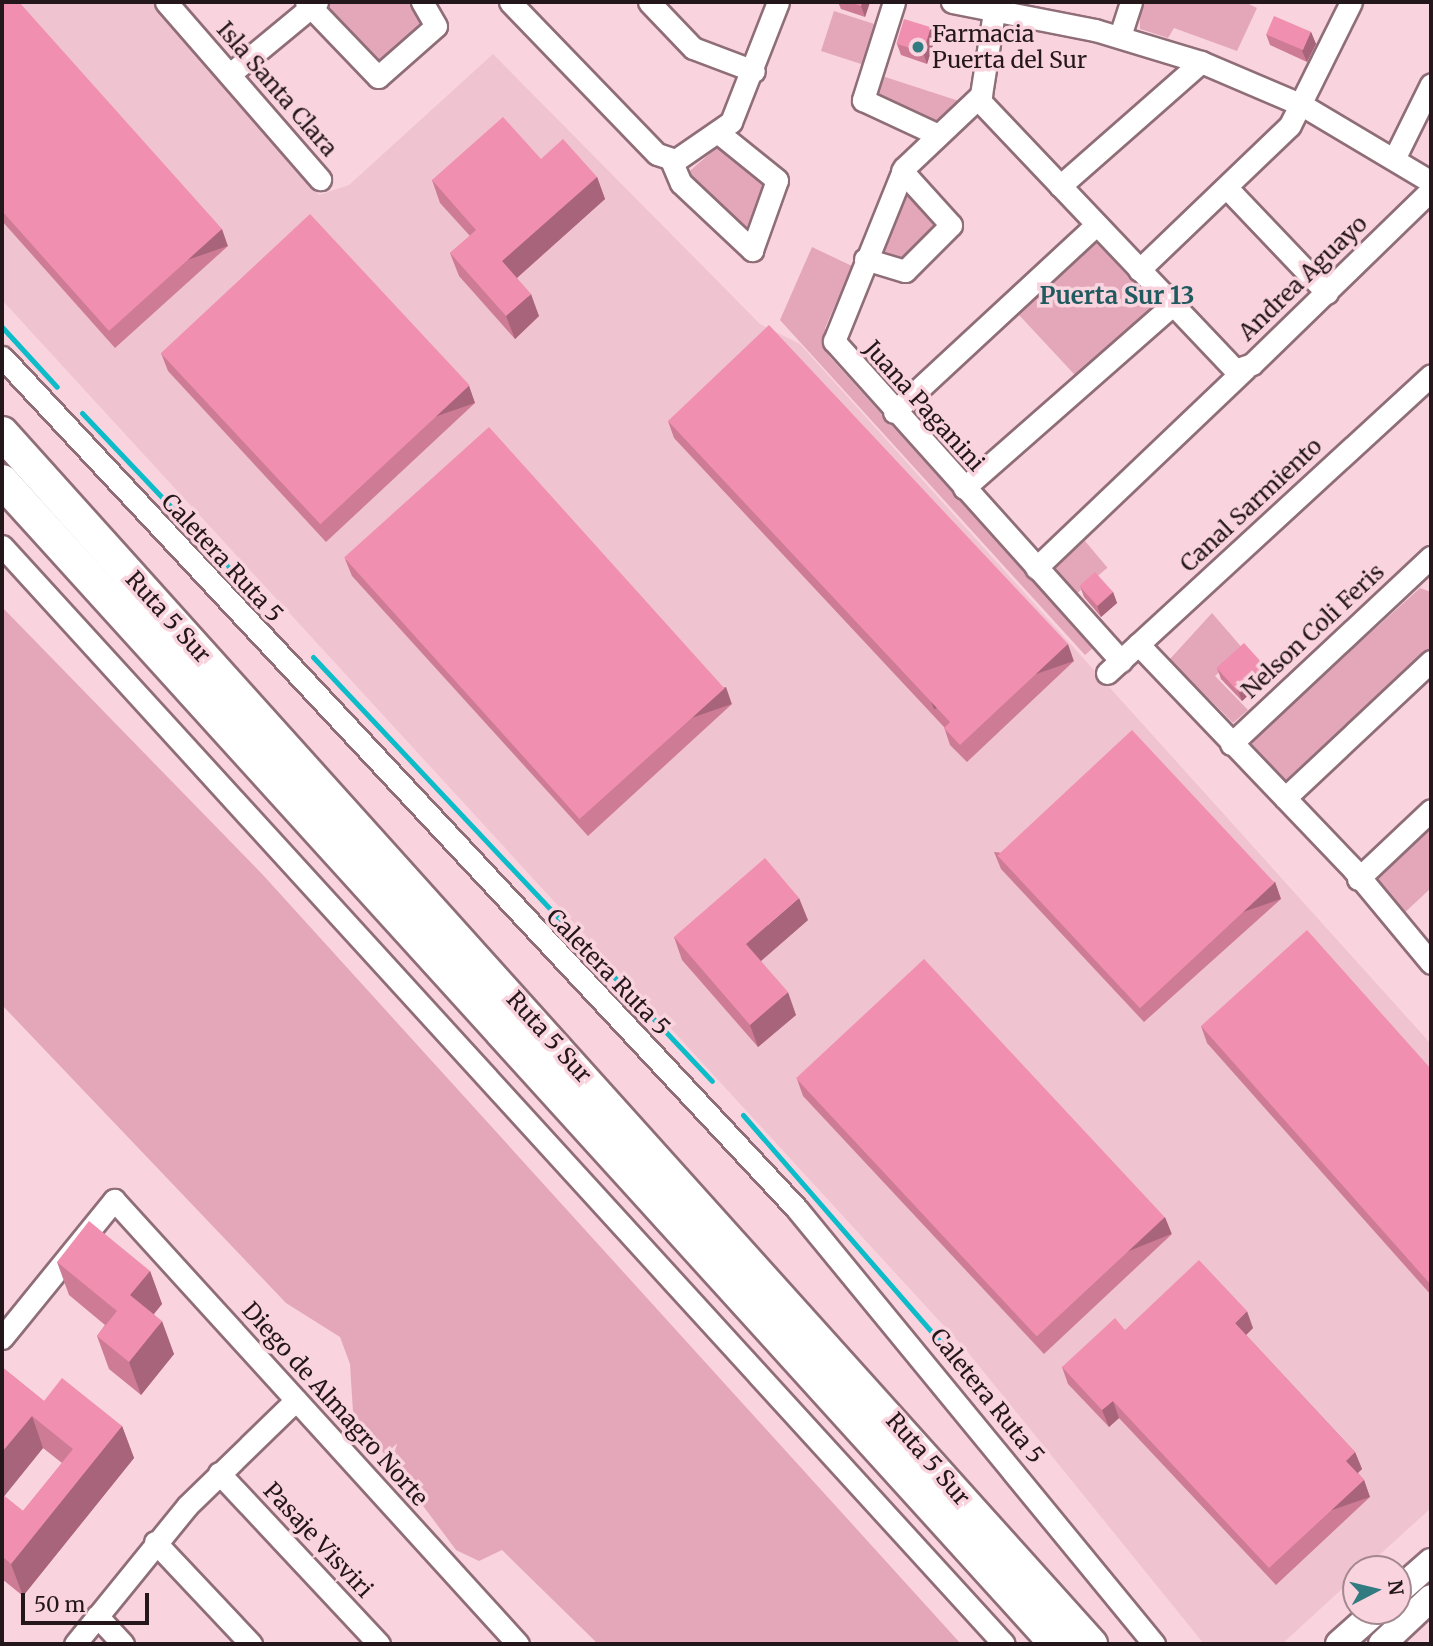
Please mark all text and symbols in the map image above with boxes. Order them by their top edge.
street label: Isla Santa Clara [211,16,343,162]
place label: Farmacia Puerta del Sur [932,20,1087,74]
marker: Farmacia Puerta del Sur [910,39,926,55]
street label: Andrea Aguayo [1233,210,1373,346]
district label: Puerta Sur 13 [1040,282,1194,310]
street label: Juana Paganini [858,335,990,477]
street label: Canal Sarmiento [1174,432,1328,578]
street label: Caletera Ruta 5 [155,488,289,628]
street label: Nelson Coli Feris [1236,558,1390,704]
street label: Ruta 5 Sur [120,566,216,668]
street label: Caletera Ruta 5 [541,903,675,1041]
street label: Ruta 5 Sur [501,986,597,1088]
street label: Diego de Almagro Norte [236,1297,434,1511]
street label: Caletera Ruta 5 [924,1323,1050,1469]
street label: Ruta 5 Sur [880,1407,976,1511]
street label: Pasaje Visviri [258,1477,378,1603]
north arrow [1342,1555,1412,1625]
text: N [1383,1579,1409,1597]
scale bar [24,1580,152,1624]
text: 50 m [34,1591,85,1618]

